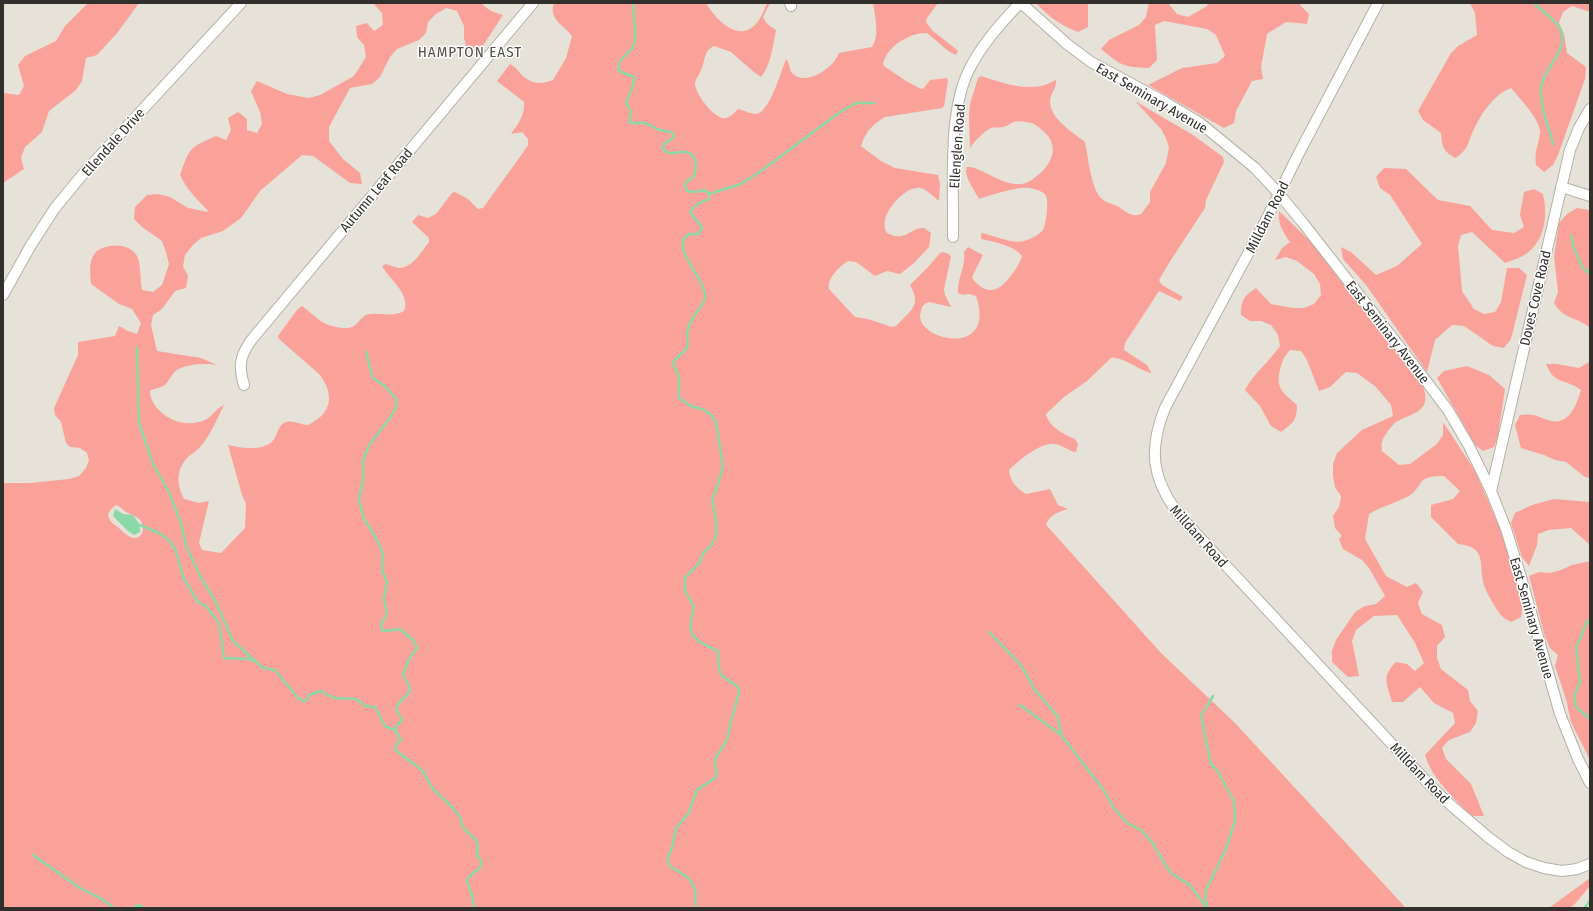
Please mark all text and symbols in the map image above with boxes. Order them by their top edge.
district label: HAMPTON EAST [418,43,522,61]
street label: East Seminary Avenue [1093,60,1211,137]
street label: Ellenglen Road [946,103,969,189]
street label: Ellendale Drive [78,105,148,180]
street label: Autumn Leaf Road [336,145,416,236]
street label: Milldam Road [1242,179,1293,256]
street label: Doves Cove Road [1516,249,1555,347]
street label: East Seminary Avenue [1342,277,1433,387]
street label: Milldam Road [1166,502,1231,571]
street label: East Seminary Avenue [1506,555,1557,681]
street label: Milldam Road [1386,739,1453,807]

